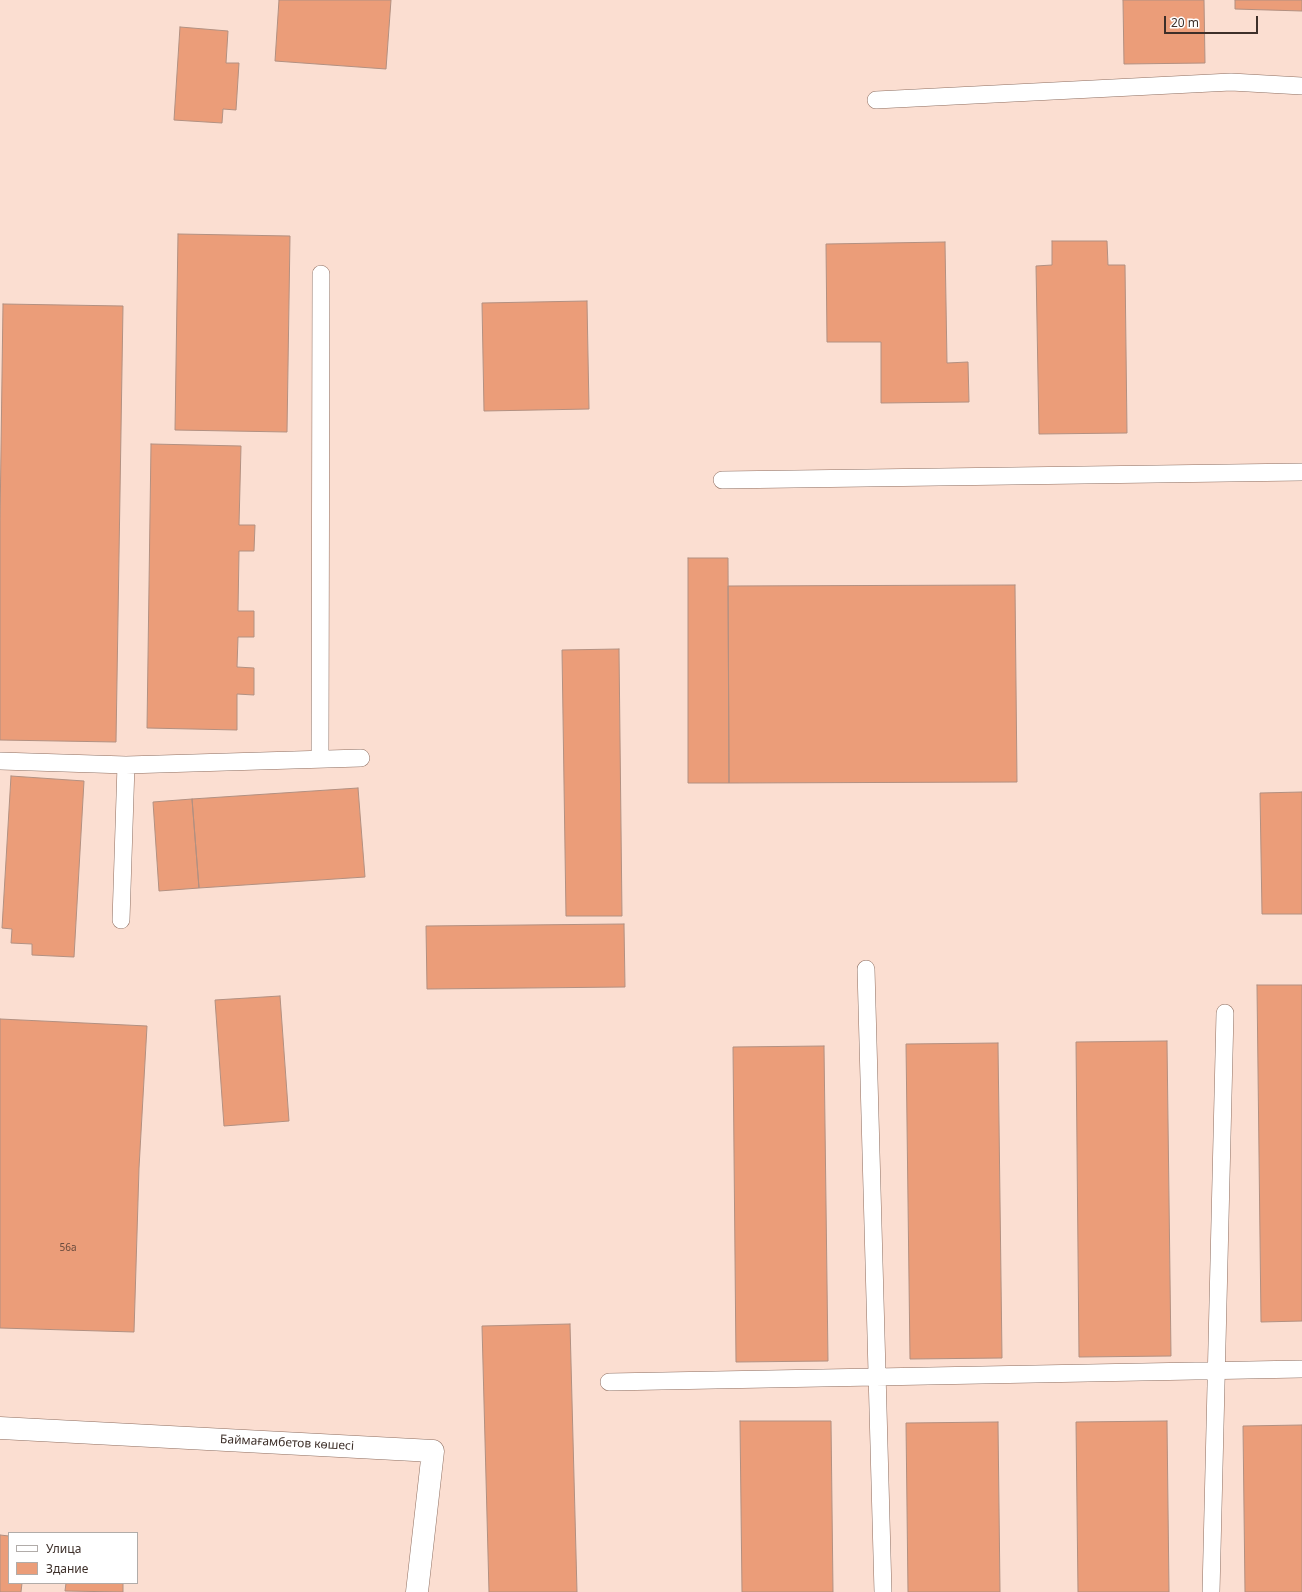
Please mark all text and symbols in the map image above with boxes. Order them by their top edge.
scale bar [1166,8,1260,34]
text: 20 m [1171,14,1199,31]
house number: 56а [60,1242,76,1254]
street label: Баймағамбетов көшесі [220,1432,354,1454]
legend [8,1532,138,1584]
text: Улица [46,1540,81,1557]
text: Здание [46,1560,88,1577]

